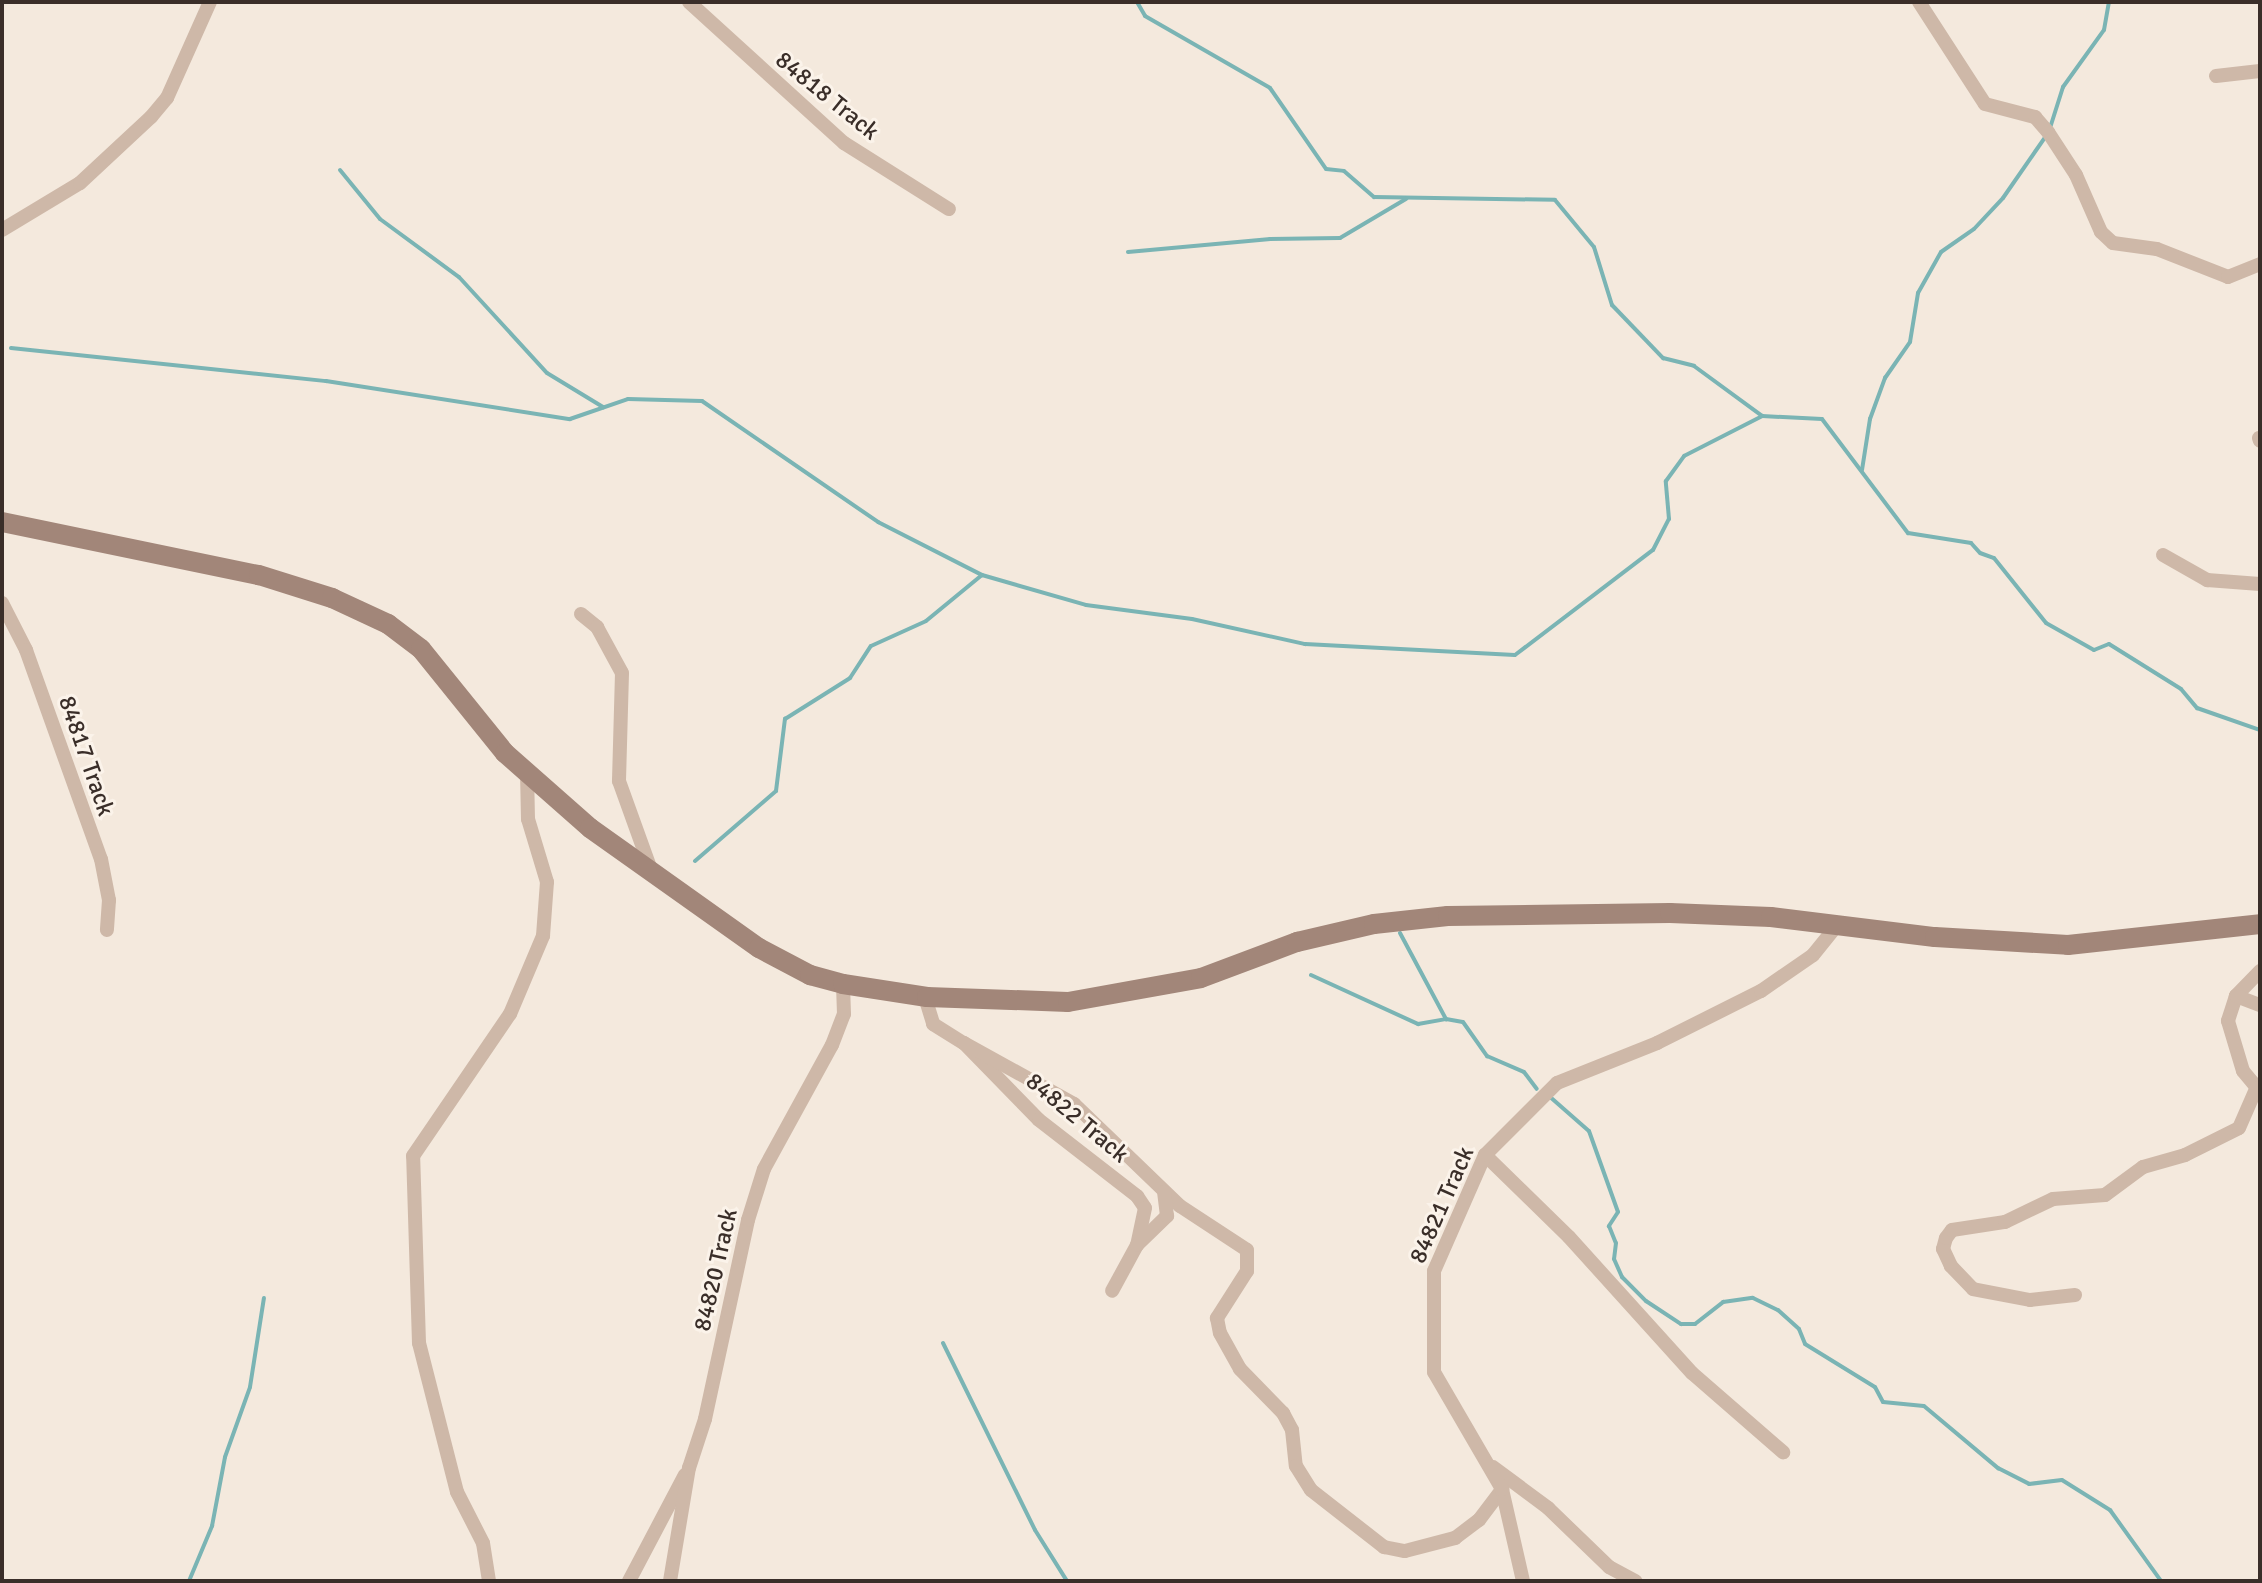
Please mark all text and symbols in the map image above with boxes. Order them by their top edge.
street label: 84818 Track [769,46,885,146]
street label: 84817 Track [52,692,120,820]
street label: 84822 Track [1020,1067,1134,1169]
street label: 84821 Track [1403,1142,1481,1268]
street label: 84820 Track [688,1206,744,1334]

